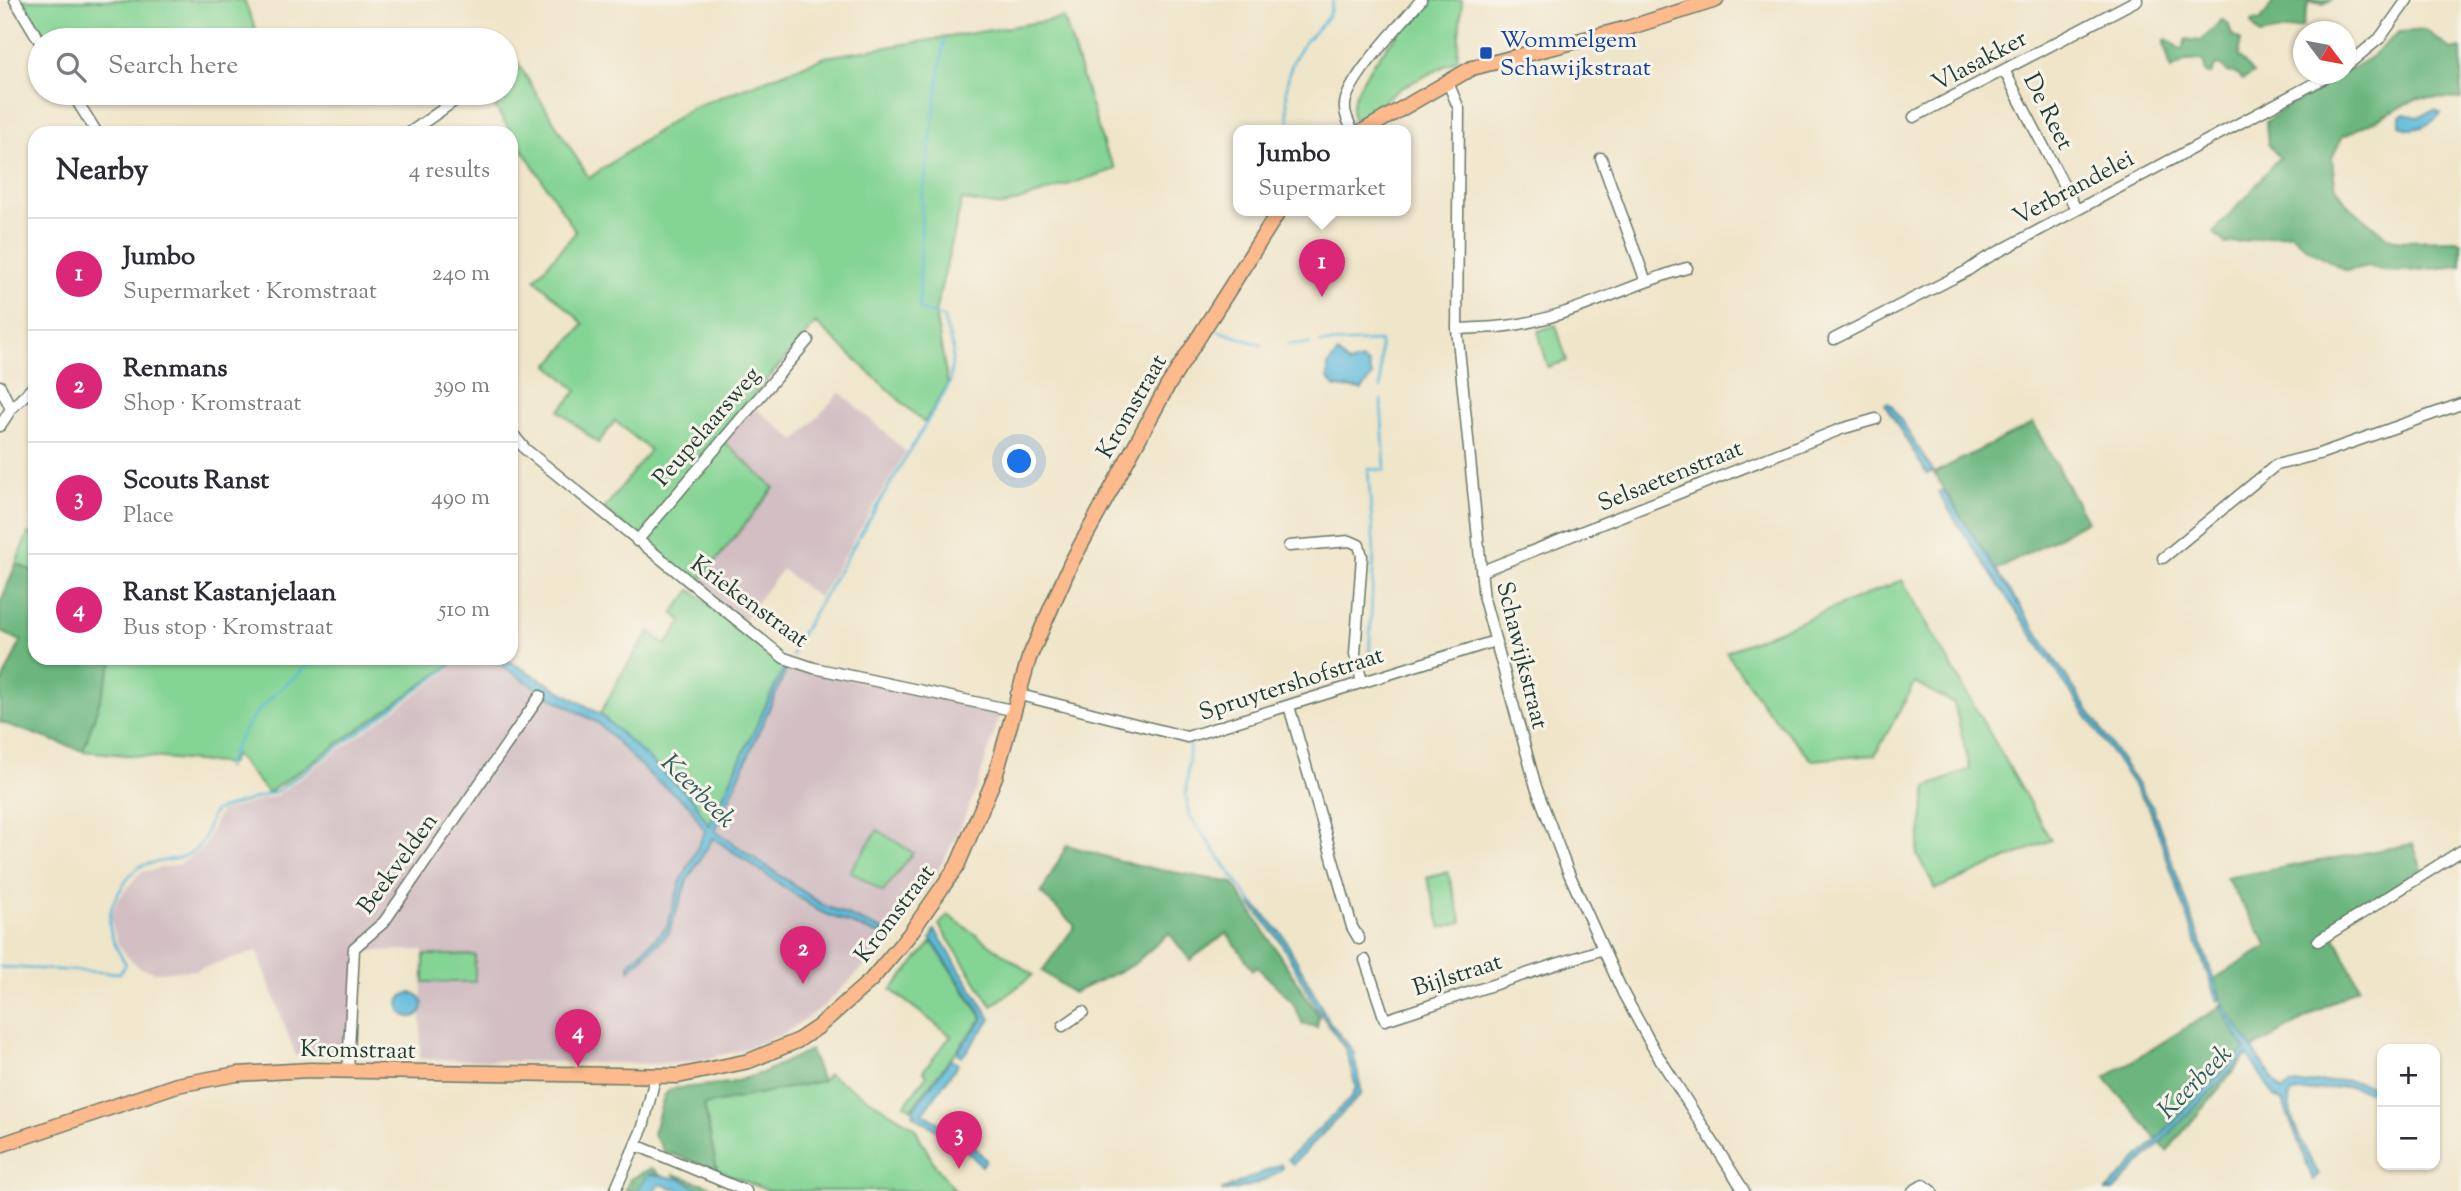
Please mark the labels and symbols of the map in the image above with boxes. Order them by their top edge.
north arrow [2293,21,2356,84]
street label: Vlasakker [1926,22,2034,101]
place label: Wommelgem Schawijkstraat [1500,24,1651,86]
marker: Wommelgem Schawijkstraat [1478,45,1494,61]
street label: De Reet [2013,68,2081,156]
street label: Verbrandelei [2007,142,2141,235]
pin: 1 [1299,239,1345,297]
street label: Kromstraat [1089,348,1176,466]
street label: Peupelaarsweg [646,360,769,495]
street label: Selsaetenstraat [1593,432,1748,521]
your location [1002,444,1036,478]
street label: Kriekenstraat [683,548,815,657]
street label: Schawijkstraat [1486,578,1556,733]
street label: Spruytershofstraat [1195,639,1388,731]
water label: Keerbeek [652,746,743,838]
street label: Beekvelden [350,806,447,922]
street label: Kromstraat [847,858,944,971]
pin: 2 [780,926,826,984]
street label: Bijlstraat [1409,946,1507,1006]
pin: 4 [555,1009,601,1067]
street label: Kromstraat [300,1033,416,1069]
water label: Keerbeek [2150,1037,2242,1128]
pin: 3 [936,1111,982,1169]

